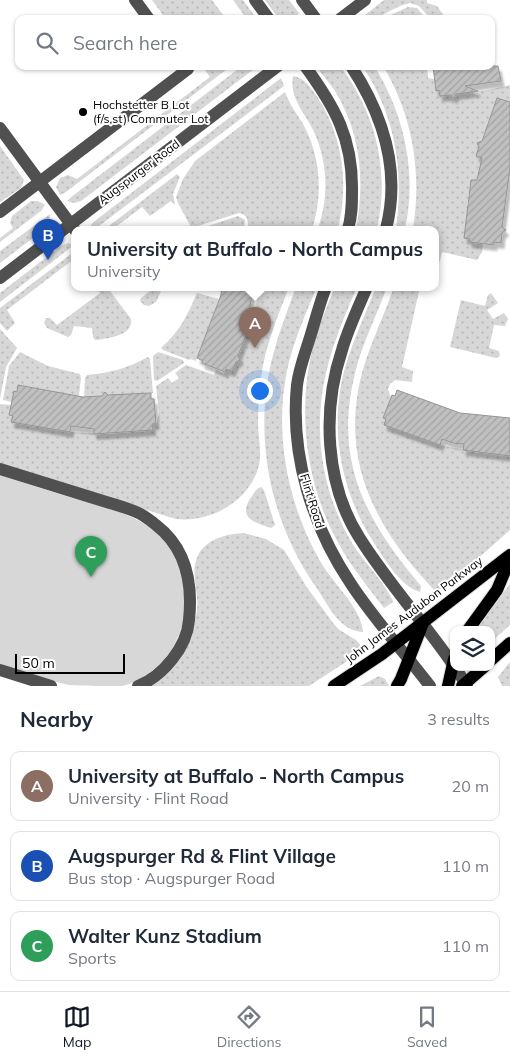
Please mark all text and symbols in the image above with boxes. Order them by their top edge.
search box [15,15,495,70]
icon: search [33,29,61,57]
text: Search here [73,31,177,55]
place label: Hochstetter B Lot (f/s,st) Commuter Lot [93,97,209,126]
marker: Hochstetter B Lot (f/s,st) Commuter Lot [77,106,89,118]
street label: Augspurger Road [95,136,182,207]
pin: B [32,219,64,260]
popup [71,226,439,291]
text: University at Buffalo - North Campus [87,237,423,261]
text: University [87,261,161,281]
pin: A [239,307,271,348]
your location [247,378,273,404]
street label: Flint Road [297,472,328,530]
pin: C [75,536,107,577]
street label: John James Audubon Parkway [342,553,486,666]
map controls [450,626,495,671]
button: layers [450,626,495,671]
scale bar [15,651,125,674]
text: 50 m [22,654,55,672]
text: Nearby [20,706,93,732]
text: 3 results [427,709,490,729]
text: University at Buffalo - North Campus [68,764,404,788]
text: A [31,776,43,796]
text: 20 m [452,776,489,796]
text: University · Flint Road [68,788,229,808]
text: Augspurger Rd & Flint Village [68,844,336,868]
text: B [31,856,43,876]
text: 110 m [442,856,489,876]
text: Bus stop · Augspurger Road [68,868,275,888]
text: Walter Kunz Stadium [68,924,262,948]
text: C [32,936,42,956]
text: 110 m [442,936,489,956]
text: Sports [68,948,116,968]
tab: Map [63,1003,91,1051]
tab: Directions [217,1003,282,1051]
tab: Saved [407,1003,447,1051]

